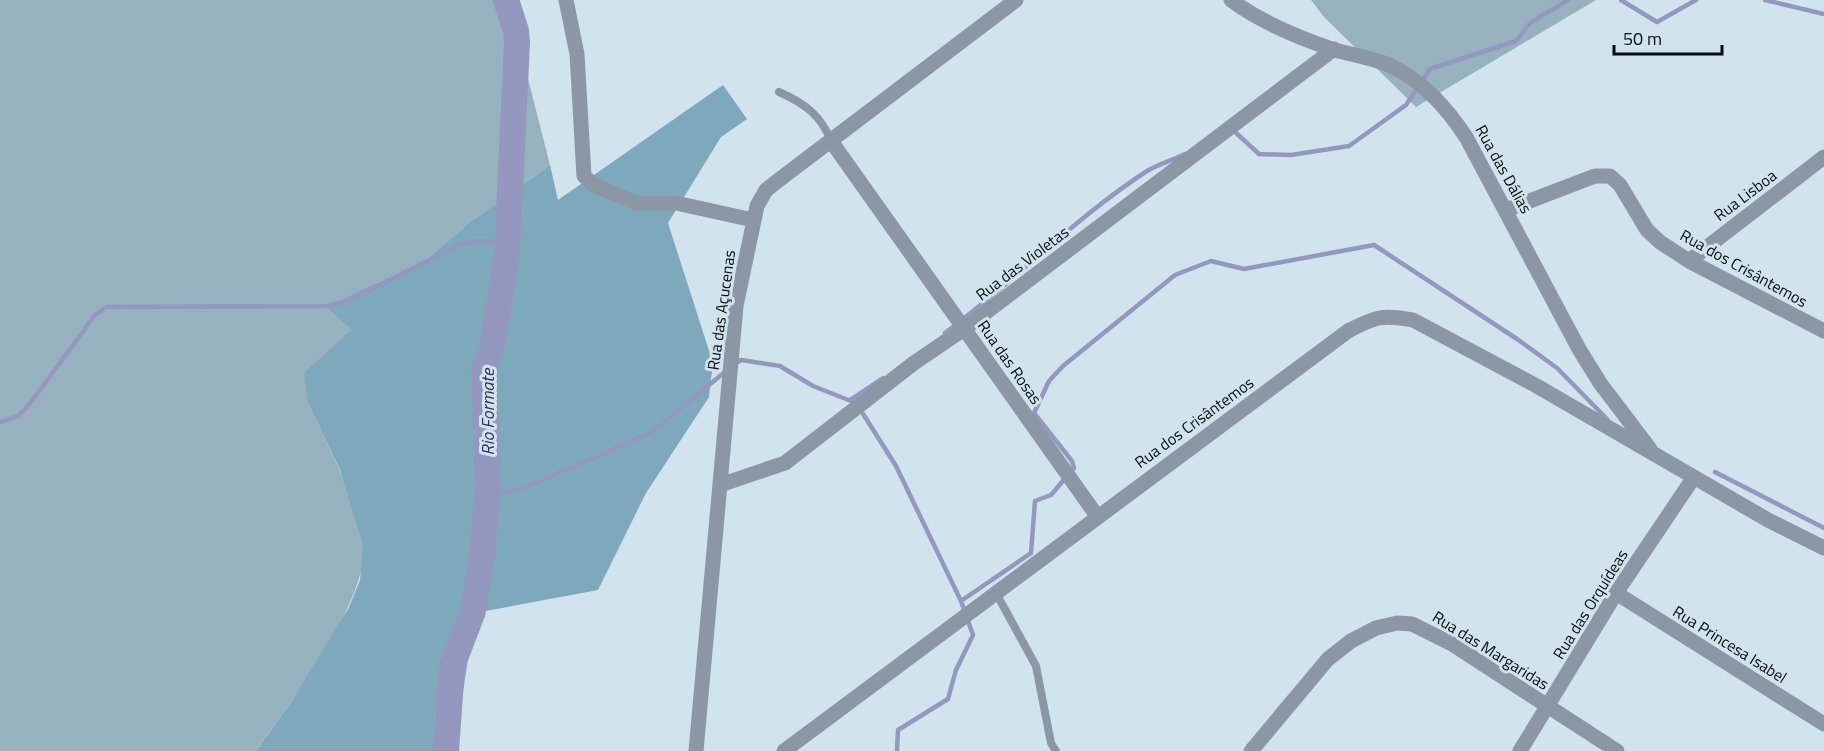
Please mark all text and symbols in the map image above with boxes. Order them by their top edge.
scale bar [1614,18,1722,56]
text: 50 m [1623,25,1662,52]
street label: Rua das Dálias [1470,120,1538,218]
street label: Rua Lisboa [1708,163,1782,227]
street label: Rua das Violetas [970,220,1074,306]
street label: Rua dos Crisântemos [1676,223,1812,313]
street label: Rua das Açucenas [701,248,741,372]
street label: Rua das Rosas [972,315,1048,409]
water label: Rio Formate [474,367,501,455]
street label: Rua dos Crisântemos [1129,370,1259,474]
street label: Rua das Orquídeas [1547,544,1633,664]
street label: Rua Princesa Isabel [1668,599,1792,689]
street label: Rua das Margaridas [1428,604,1554,696]

